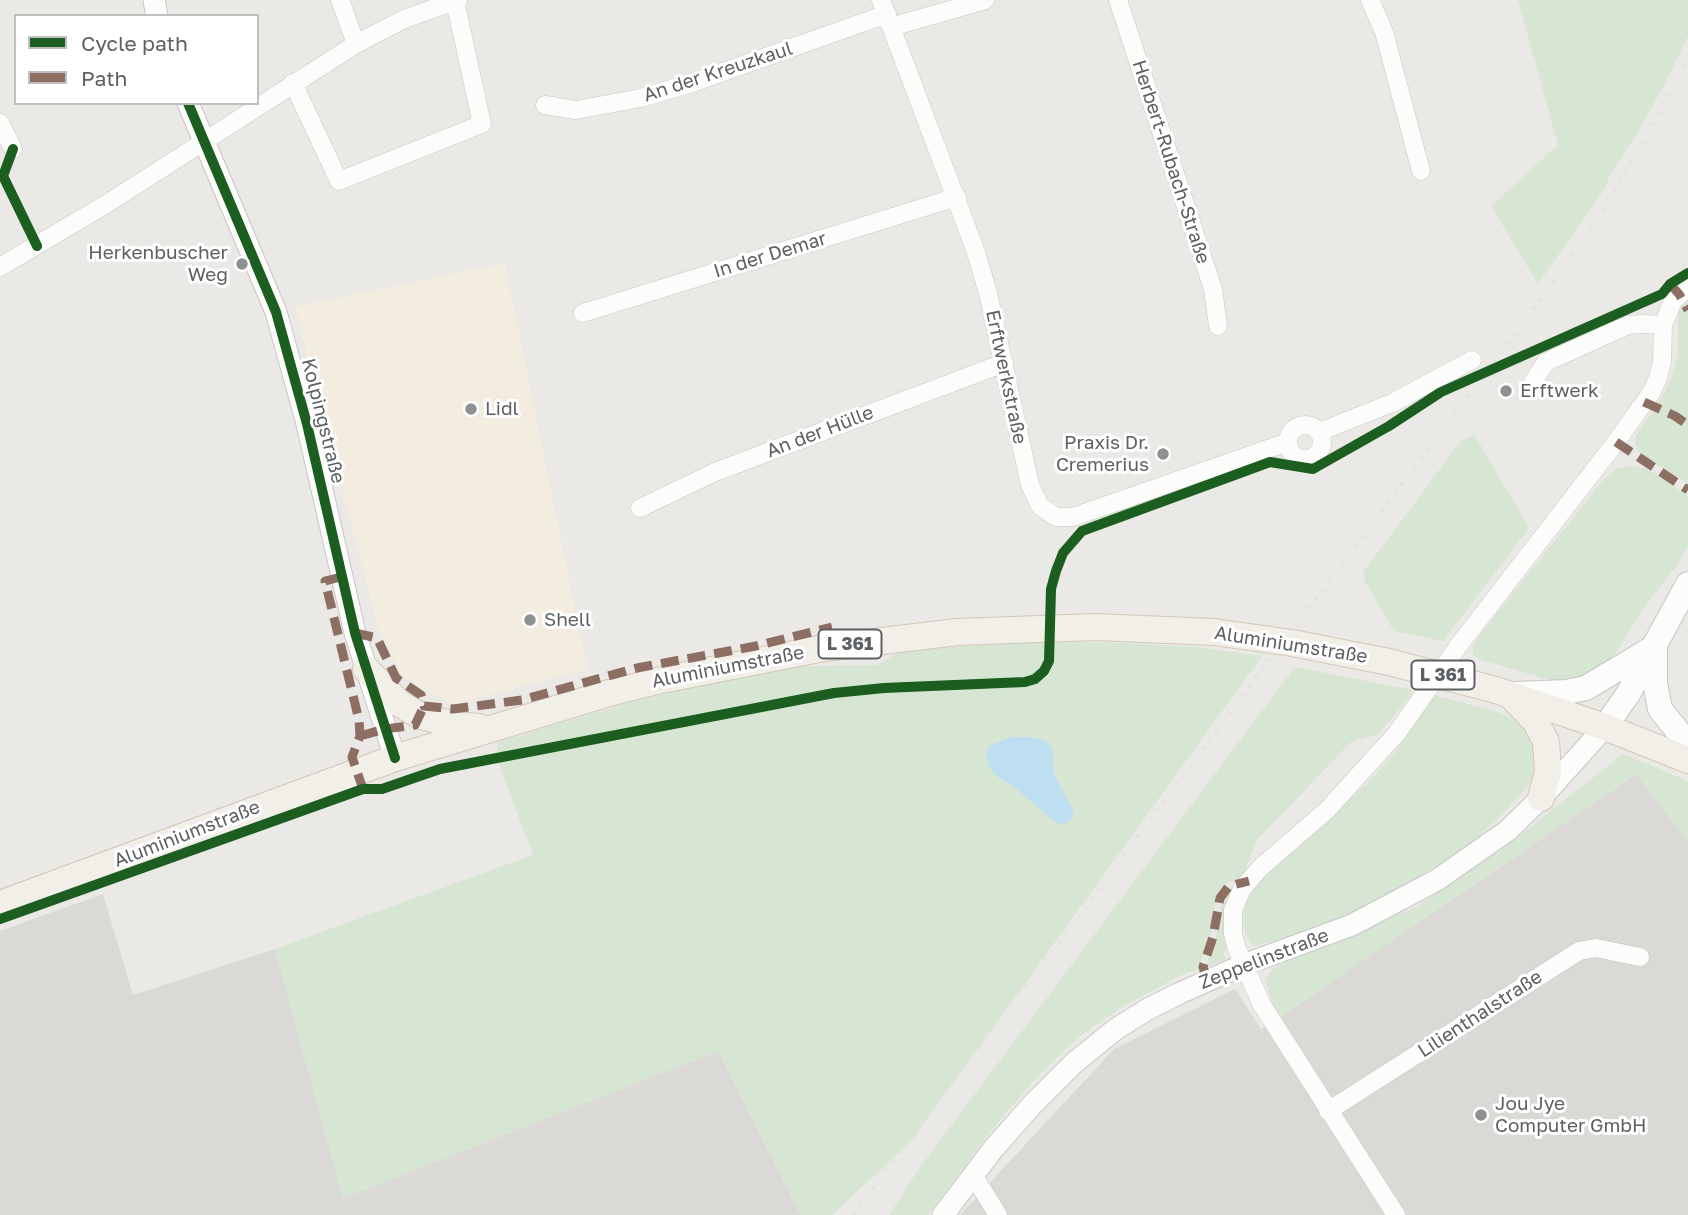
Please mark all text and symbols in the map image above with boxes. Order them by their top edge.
legend [14,14,259,105]
text: Cycle path [81,30,188,56]
street label: An der Kreuzkaul [641,37,795,107]
street label: Herbert-Rubach-Straße [1127,57,1215,267]
text: Path [81,65,128,91]
street label: In der Demar [711,227,829,283]
place label: Herkenbuscher Weg [88,242,228,286]
marker: Herkenbuscher Weg [234,256,250,272]
street label: Erftwerkstraße [981,308,1031,446]
street label: Kolpingstraße [296,356,350,486]
place label: Erftwerk [1520,380,1599,402]
marker: Erftwerk [1498,383,1514,399]
place label: Lidl [485,398,519,420]
marker: Lidl [463,401,479,417]
street label: An der Hülle [763,401,877,463]
place label: Praxis Dr. Cremerius [1056,432,1149,476]
marker: Praxis Dr. Cremerius [1155,446,1171,462]
place label: Shell [544,609,591,631]
marker: Shell [522,612,538,628]
street label: Aluminiumstraße [1213,622,1369,668]
road number: L 361 [818,630,882,658]
street label: Aluminiumstraße [650,641,806,693]
road number: L 361 [1412,660,1474,690]
street label: Aluminiumstraße [111,796,263,872]
street label: Zeppelinstraße [1196,924,1332,994]
street label: Lilienthalstraße [1414,965,1546,1063]
place label: Jou Jye Computer GmbH [1495,1093,1646,1137]
marker: Jou Jye Computer GmbH [1473,1107,1489,1123]

